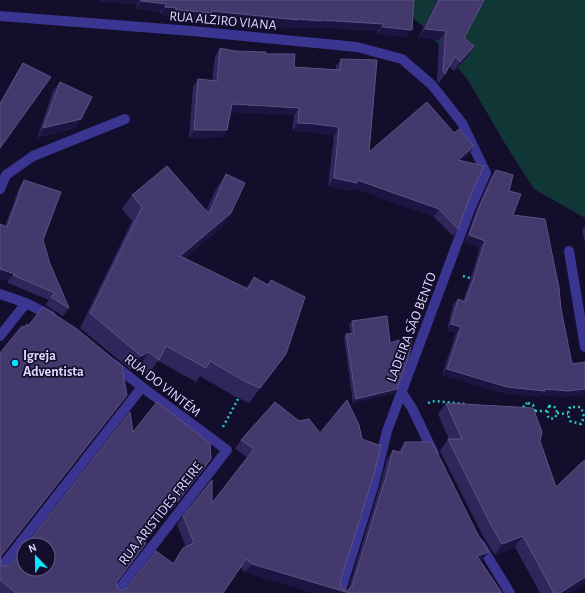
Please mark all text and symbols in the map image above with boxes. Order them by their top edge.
street label: RUA ALZIRO VIANA [169,9,277,33]
street label: LADEIRA SÃO BENTO [383,270,439,384]
place label: Igreja Adventista [23,349,84,379]
street label: RUA DO VINTÉM [122,349,205,420]
marker: Igreja Adventista [10,358,20,368]
street label: RUA ARISTIDES FREIRE [116,459,205,568]
north arrow [16,537,56,577]
text: N [27,542,38,555]

